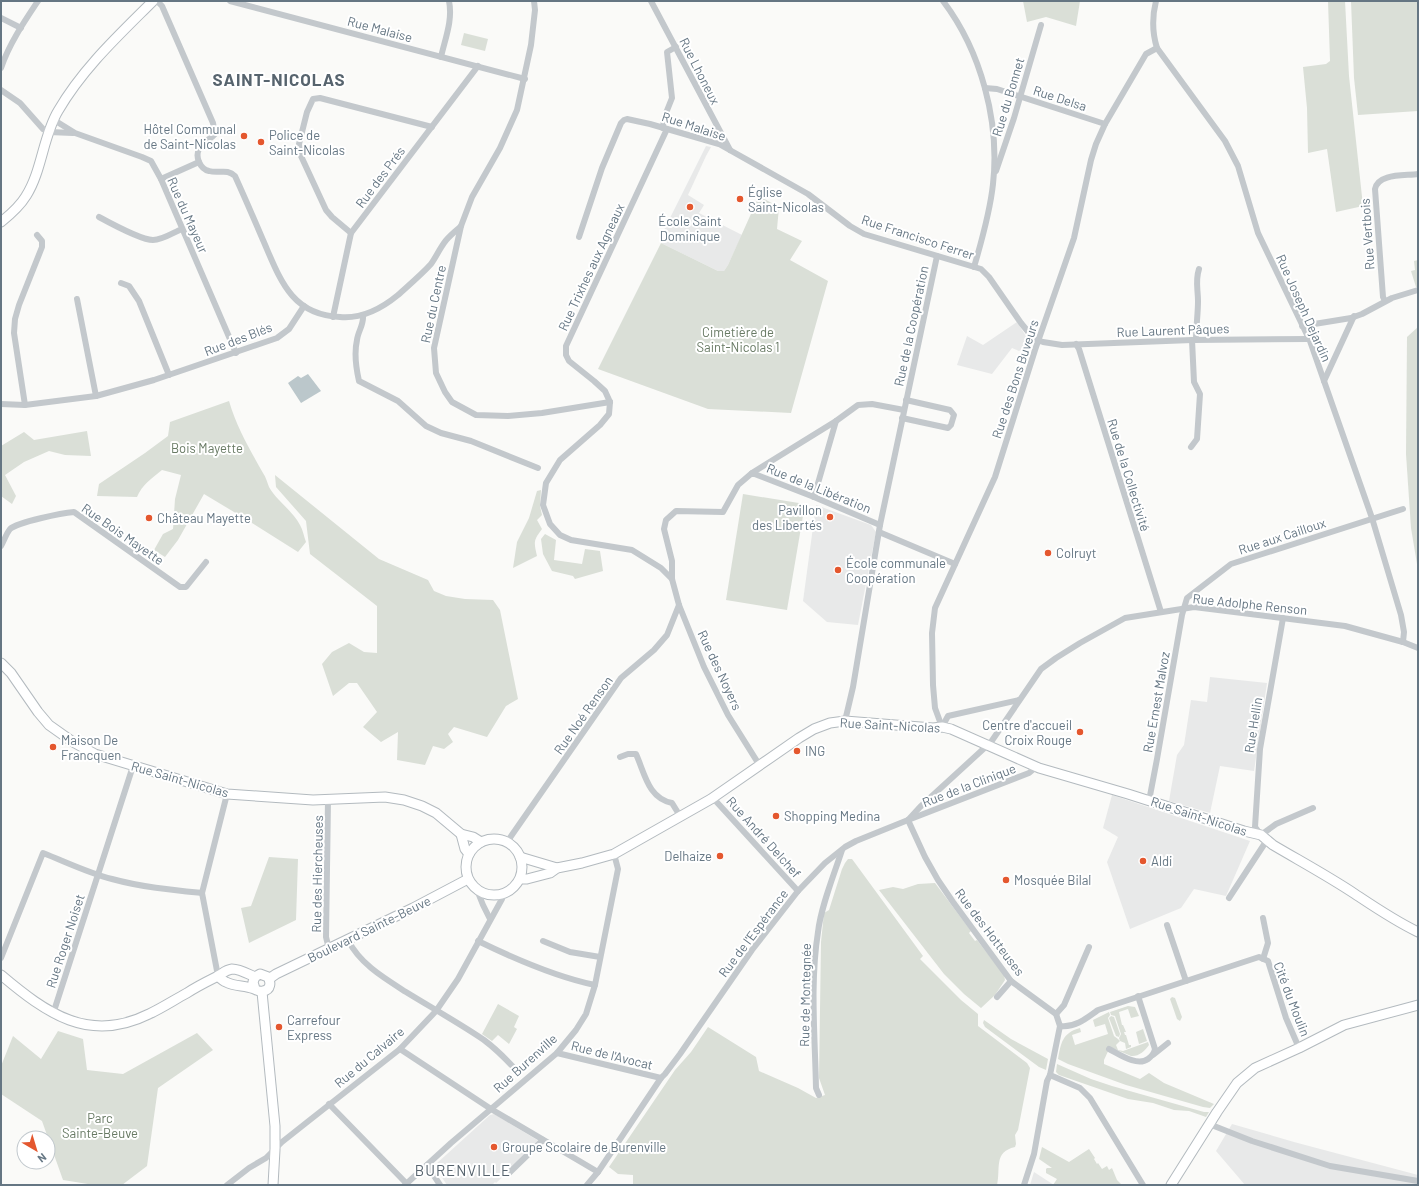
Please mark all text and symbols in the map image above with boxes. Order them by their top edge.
street label: Rue Malaise [346,13,414,45]
street label: Rue Lhoneux [676,35,724,107]
street label: Rue du Bonnet [988,56,1028,138]
district label: SAINT-NICOLAS [212,69,346,89]
street label: Rue Delsa [1031,82,1089,114]
street label: Rue Malaise [660,108,728,144]
place label: Hôtel Communal de Saint-Nicolas [143,121,236,152]
place label: Police de Saint-Nicolas [269,127,345,158]
marker: Hôtel Communal de Saint-Nicolas [239,131,249,141]
marker: Police de Saint-Nicolas [256,137,266,147]
street label: Rue des Prés [352,143,408,211]
street label: Rue du Mayeur [164,175,212,256]
place label: Église Saint-Nicolas [748,184,824,215]
marker: Église Saint-Nicolas [735,194,745,204]
street label: Rue Vertbois [1357,198,1377,270]
street label: Rue Trixhes aux Agneaux [554,201,628,333]
marker: École Saint Dominique [685,202,695,212]
street label: Rue Francisco Ferrer [860,211,977,263]
place label: École Saint Dominique [658,213,722,244]
street label: Rue Joseph Dejardin [1273,252,1335,364]
street label: Rue du Centre [417,264,449,344]
street label: Rue de la Coopération [890,264,932,388]
street label: Rue des Bons Buveurs [988,318,1042,440]
street label: Rue des Blés [202,319,274,359]
street label: Rue Laurent Pâques [1116,320,1230,340]
park label: Cimetière de Saint-Nicolas 1 [696,324,780,355]
street label: Rue de la Collectivité [1104,417,1154,533]
park label: Bois Mayette [171,440,243,456]
street label: Rue de la Libération [764,460,874,516]
street label: Rue Bois Mayette [79,500,167,568]
place label: Pavillon des Libertés [752,502,822,533]
place label: Château Mayette [157,510,251,526]
marker: Pavillon des Libertés [825,512,835,522]
marker: Château Mayette [144,513,154,523]
street label: Rue aux Cailloux [1236,514,1328,558]
place label: Colruyt [1056,545,1096,561]
marker: Colruyt [1043,548,1053,558]
place label: École communale Coopération [846,555,946,586]
marker: École communale Coopération [833,565,843,575]
street label: Rue Adolphe Renson [1192,590,1308,618]
street label: Rue des Noyers [694,627,746,713]
street label: Rue Ernest Malvoz [1139,650,1173,754]
street label: Rue Noé Renson [550,673,616,757]
street label: Rue Hellin [1241,696,1265,754]
street label: Rue Saint-Nicolas [839,714,941,736]
place label: Centre d'accueil Croix Rouge [982,717,1072,748]
marker: Centre d'accueil Croix Rouge [1075,727,1085,737]
place label: Maison De Francquen [61,732,121,763]
marker: Maison De Francquen [48,742,58,752]
place label: ING [805,743,825,759]
marker: ING [792,746,802,756]
street label: Rue Saint-Nicolas [130,757,230,801]
street label: Rue de la Clinique [920,760,1018,810]
street label: Rue André Delchef [723,793,805,881]
street label: Rue Saint-Nicolas [1149,793,1249,839]
place label: Shopping Medina [784,808,880,824]
marker: Shopping Medina [771,811,781,821]
street label: Rue des Hiercheuses [308,815,326,933]
place label: Delhaize [664,848,712,864]
marker: Delhaize [715,851,725,861]
place label: Aldi [1151,853,1172,869]
marker: Aldi [1138,856,1148,866]
place label: Mosquée Bilal [1014,872,1091,888]
marker: Mosquée Bilal [1001,875,1011,885]
street label: Rue des Hotteuses [952,885,1028,979]
street label: Rue de l'Espérance [715,886,791,980]
street label: Rue Roger Noiset [42,892,88,990]
street label: Boulevard Sainte-Beuve [305,892,433,966]
street label: Rue de Montegnée [796,943,814,1047]
street label: Cité du Moulin [1270,959,1314,1039]
place label: Carrefour Express [287,1012,341,1043]
marker: Carrefour Express [274,1022,284,1032]
street label: Rue du Calvaire [331,1023,407,1091]
street label: Rue Burenville [490,1030,560,1096]
street label: Rue de l'Avocat [569,1037,655,1073]
park label: Parc Sainte-Beuve [62,1110,138,1141]
north arrow [16,1130,56,1170]
place label: Groupe Scolaire de Burenville [502,1139,666,1155]
marker: Groupe Scolaire de Burenville [489,1142,499,1152]
text: N [36,1151,49,1166]
district label: BURENVILLE [415,1161,511,1179]

